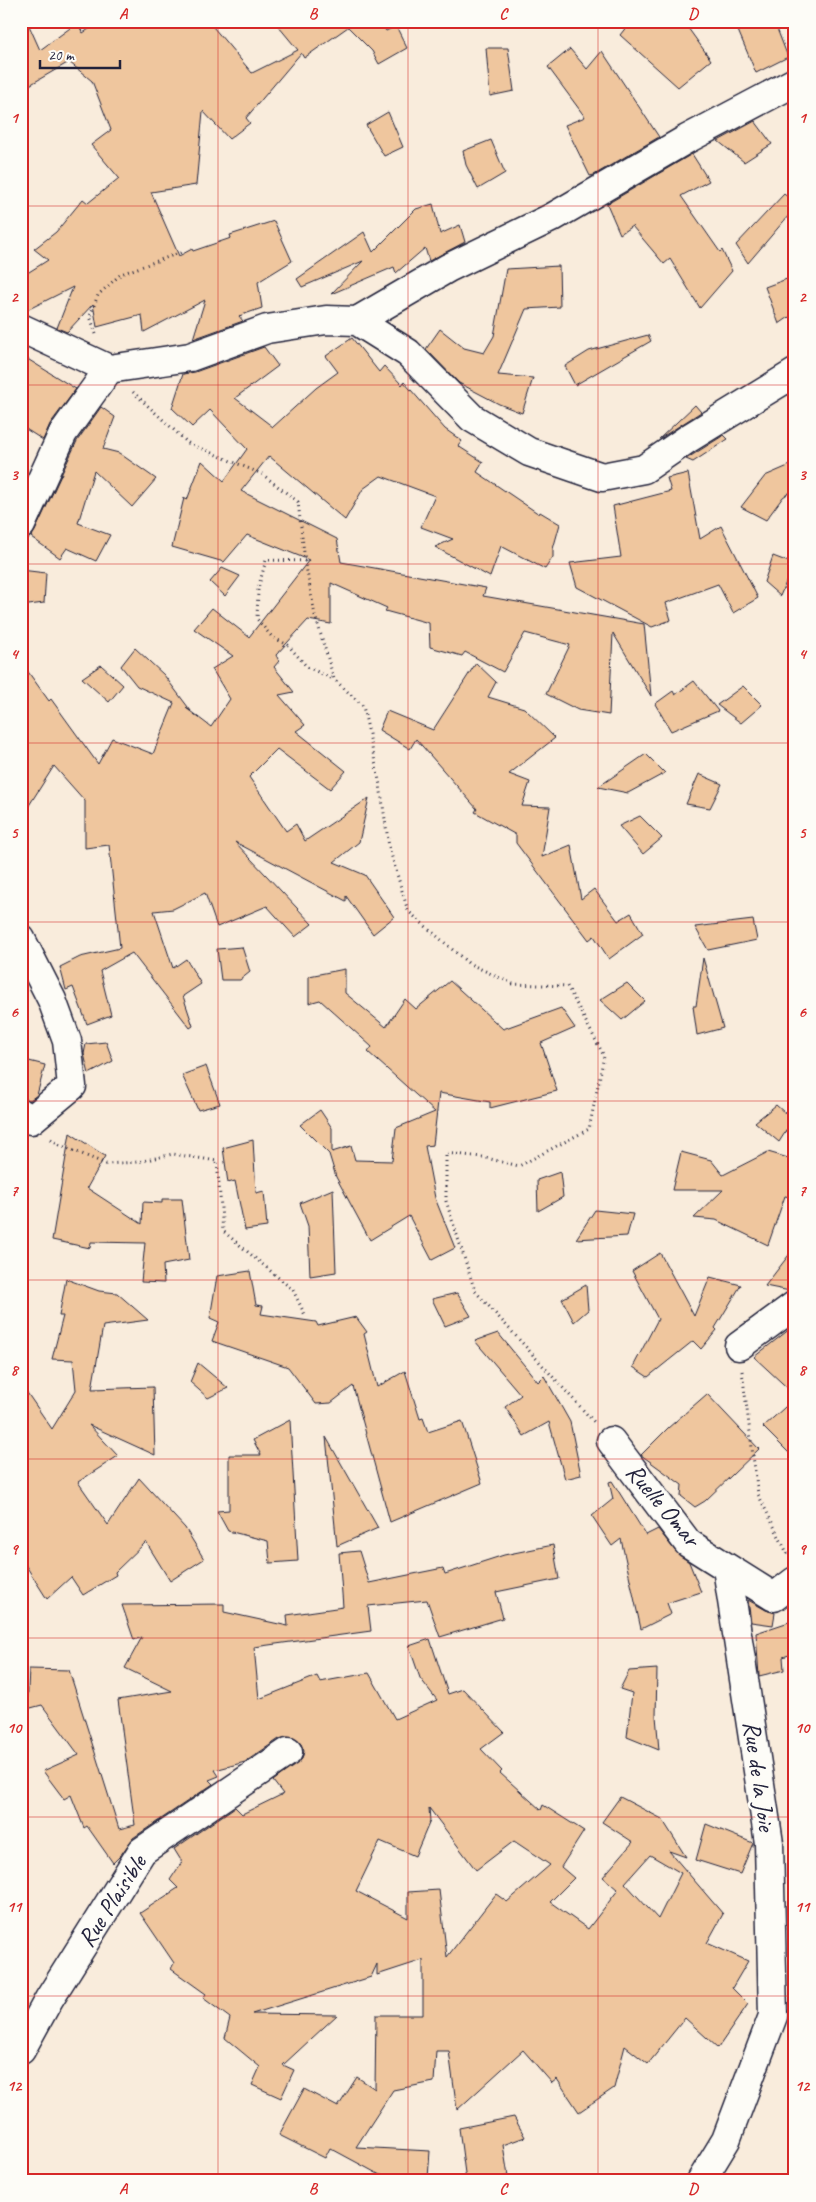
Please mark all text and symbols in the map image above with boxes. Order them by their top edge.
text: A [119,4,129,24]
text: B [309,4,319,24]
text: C [499,4,509,24]
text: D [688,4,699,24]
scale bar [40,38,120,70]
text: 20 m [48,46,75,65]
text: 1 [10,108,19,128]
text: 1 [798,108,807,128]
text: 2 [10,287,19,307]
text: 2 [798,287,807,307]
text: 3 [10,465,19,485]
text: 3 [798,465,807,485]
text: 4 [10,644,19,664]
text: 4 [798,644,807,664]
text: 5 [11,823,20,843]
text: 5 [799,823,808,843]
text: 6 [10,1002,19,1022]
text: 6 [798,1002,807,1022]
text: 7 [10,1181,19,1201]
text: 7 [798,1181,807,1201]
text: 8 [10,1360,19,1380]
text: 8 [798,1360,807,1380]
street label: Ruelle Omar [619,1457,709,1555]
text: 9 [10,1539,19,1559]
text: 9 [798,1539,807,1559]
text: 10 [7,1718,23,1738]
text: 10 [795,1718,811,1738]
street label: Rue de la Joie [735,1719,783,1835]
street label: Rue Plaisible [70,1847,155,1953]
text: 11 [7,1897,23,1917]
text: 11 [795,1897,811,1917]
text: 12 [7,2076,23,2096]
text: 12 [795,2076,811,2096]
text: A [119,2179,129,2199]
text: B [309,2179,319,2199]
text: C [499,2179,509,2199]
text: D [688,2179,699,2199]

